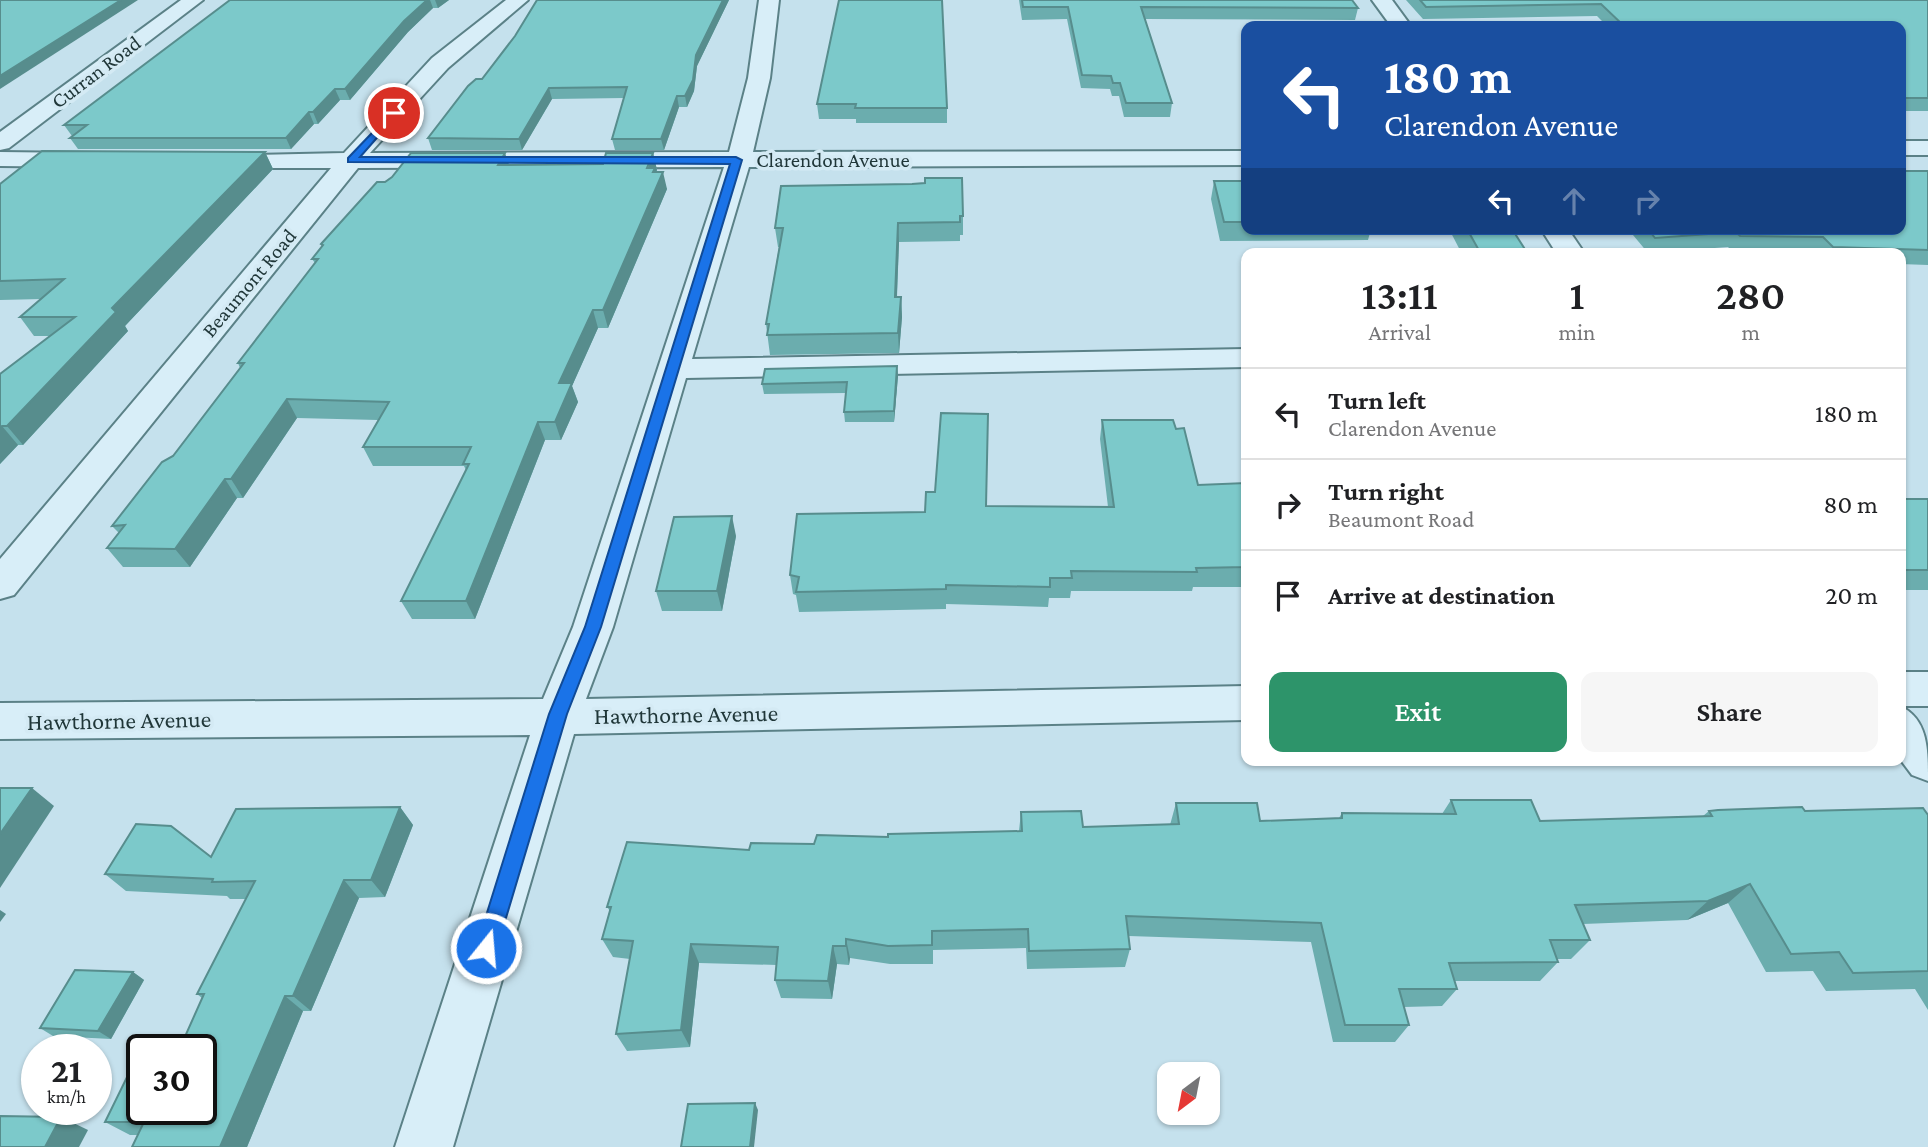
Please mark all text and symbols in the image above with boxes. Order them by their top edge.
street label: Curran Road [47,31,145,113]
icon: left [1269,49,1360,140]
text: 180 m [1384,49,1512,104]
pin [364,83,424,143]
icon: arrive [375,94,413,132]
text: Clarendon Avenue [1384,107,1618,143]
street label: Clarendon Avenue [756,148,910,172]
icon: left [1482,182,1520,220]
icon: ahead [1555,182,1593,220]
icon: right [1628,182,1666,220]
street label: Beaumont Road [197,224,301,342]
text: 13:11 [1362,271,1438,318]
text: 1 [1569,271,1584,318]
text: 280 [1716,271,1785,318]
text: Arrival [1368,319,1431,345]
text: min [1558,319,1595,345]
text: m [1741,319,1760,345]
text: Turn left [1328,386,1426,415]
icon: left [1269,395,1307,433]
text: 180 m [1815,399,1878,428]
text: Clarendon Avenue [1328,415,1496,441]
text: Turn right [1328,477,1444,506]
icon: right [1269,486,1307,524]
text: 80 m [1824,490,1878,519]
text: Beaumont Road [1328,506,1474,532]
icon: arrive [1269,577,1307,615]
text: Arrive at destination [1328,581,1555,610]
text: 20 m [1825,581,1878,610]
button: Exit [1269,672,1567,752]
button: Share [1581,672,1878,752]
street label: Hawthorne Avenue [594,699,778,729]
street label: Hawthorne Avenue [27,705,211,735]
position arrow [449,911,523,985]
speed limit sign: 30 [126,1034,217,1125]
text: 21 [51,1051,82,1090]
north arrow [1157,1062,1220,1125]
map controls [1157,1062,1220,1125]
text: km/h [47,1087,86,1107]

